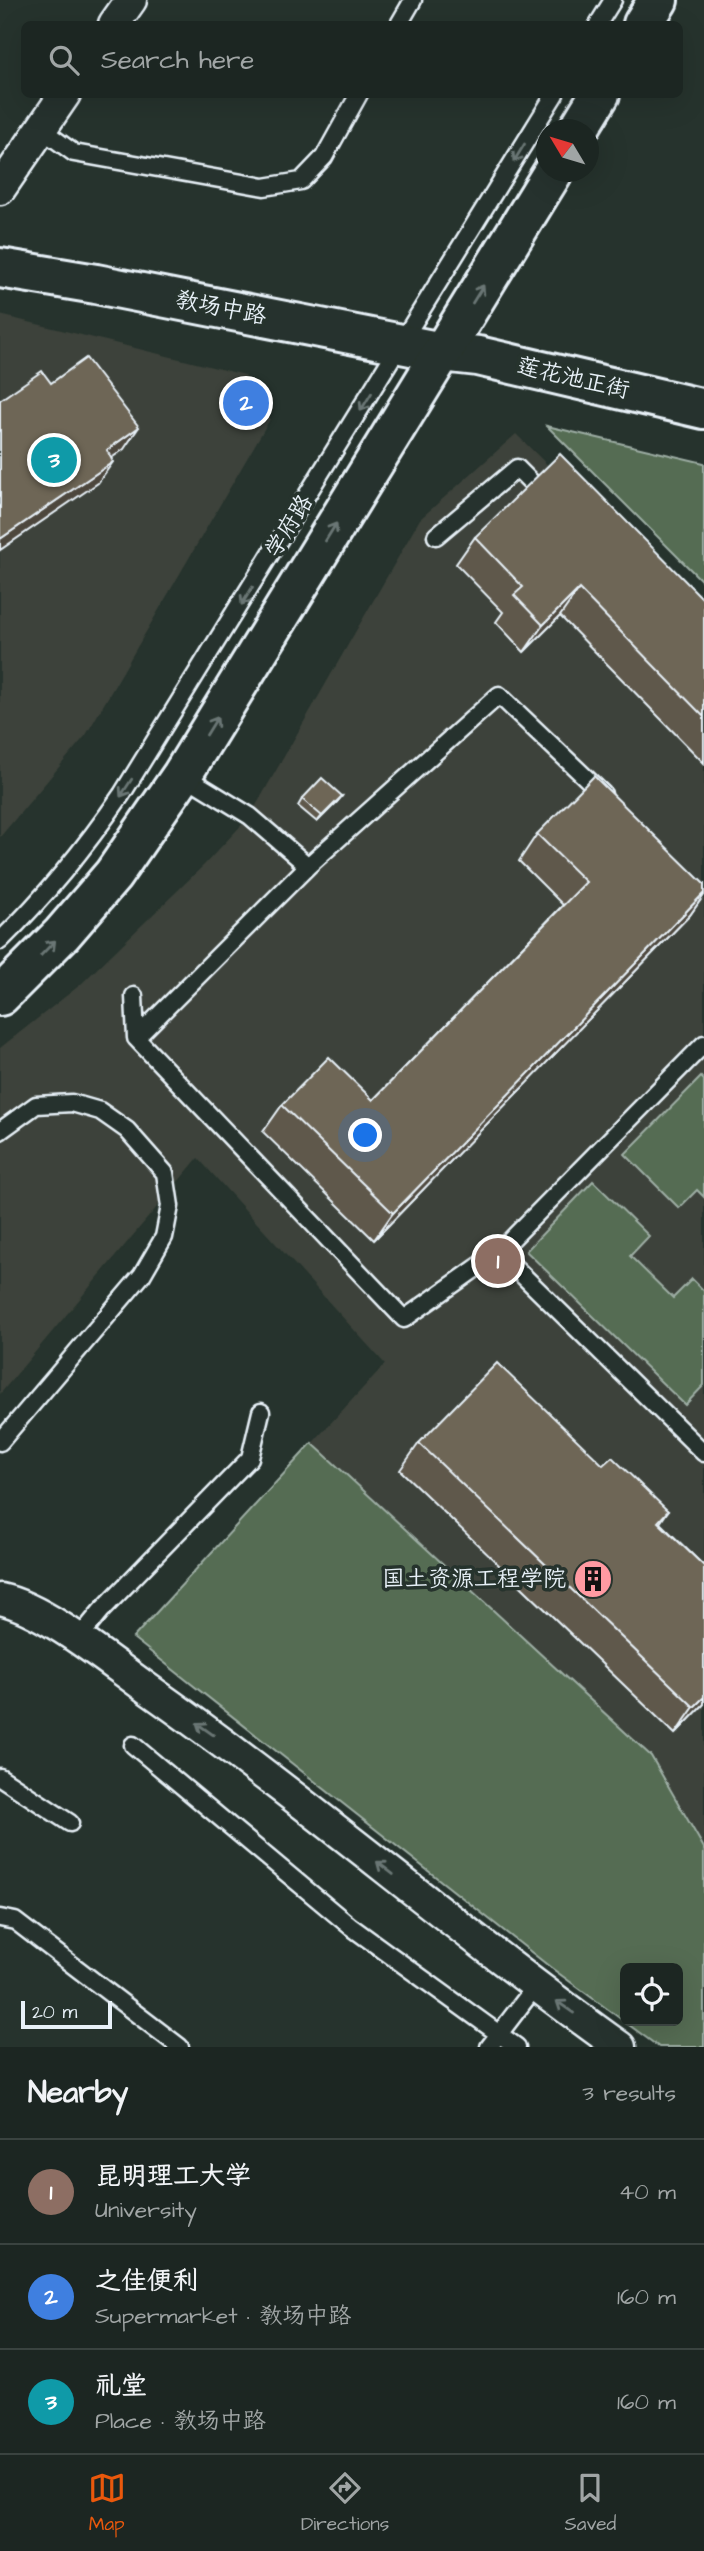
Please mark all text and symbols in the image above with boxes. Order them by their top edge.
search box [21,21,683,98]
icon: search [45,41,83,79]
text: Search here [101,42,254,78]
north arrow [536,119,599,182]
one-way arrow [512,142,526,162]
street label: 教场中路 [173,284,269,332]
one-way arrow [471,284,485,304]
street label: 莲花池正街 [513,349,633,407]
pin: 2 [223,377,269,429]
one-way arrow [359,391,373,411]
pin: 3 [31,434,77,486]
street label: 学府路 [257,488,321,564]
one-way arrow [324,523,338,543]
one-way arrow [239,585,253,605]
one-way arrow [205,717,219,737]
one-way arrow [118,778,133,797]
one-way arrow [40,940,57,957]
your location [348,1118,382,1152]
pin: 1 [475,1235,521,1287]
building icon: 国土资源工程学院 [572,1558,614,1600]
place label: 国土资源工程学院 [382,1563,566,1595]
one-way arrow [196,1722,215,1736]
one-way arrow [376,1861,394,1876]
map controls [620,1963,683,2026]
button: locate [620,1963,683,2026]
scale bar [21,1998,112,2030]
text: 20 m [32,1999,77,2026]
one-way arrow [556,2000,575,2014]
text: Nearby [28,2072,128,2114]
text: 3 results [582,2077,676,2109]
text: 昆明理工大学 [95,2158,251,2194]
text: 1 [50,2176,52,2208]
text: 40 m [619,2176,676,2208]
text: University [95,2194,197,2226]
text: 之佳便利 [95,2263,199,2299]
text: 2 [44,2281,58,2313]
text: 160 m [617,2281,676,2313]
text: Supermarket · 教场中路 [95,2300,351,2332]
text: 礼堂 [95,2368,147,2404]
text: 3 [45,2386,57,2418]
text: 160 m [617,2386,676,2418]
text: Place · 教场中路 [95,2405,266,2437]
tab: Map [88,2469,126,2538]
tab: Directions [301,2469,389,2538]
tab: Saved [565,2469,616,2538]

